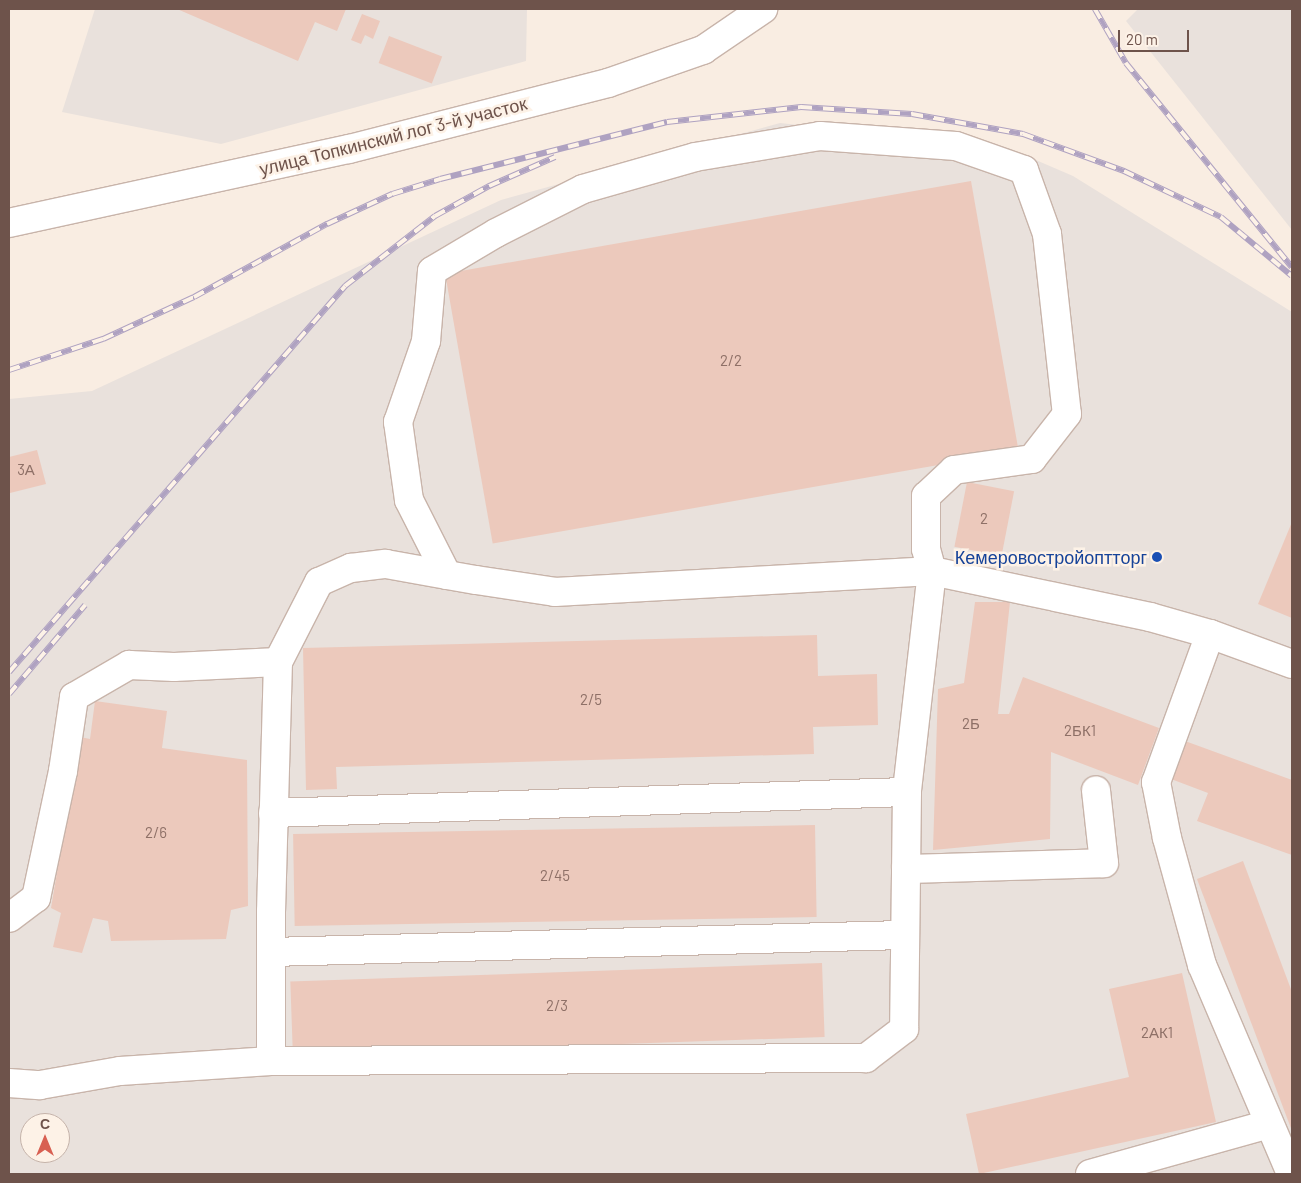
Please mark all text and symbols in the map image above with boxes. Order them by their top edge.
scale bar [1121,20,1192,52]
text: 20 m [1126,30,1158,48]
street label: улица Топкинский лог 3-й участок [257,92,529,180]
house number: 2/2 [720,352,742,370]
house number: 3А [17,461,35,479]
house number: 2 [980,510,988,528]
place label: Кемеровостройоптторг [955,546,1147,568]
marker: Кемеровостройоптторг [1151,551,1163,563]
house number: 2/5 [580,691,602,709]
house number: 2Б [962,715,980,733]
house number: 2БК1 [1064,722,1096,740]
house number: 2/6 [145,824,167,842]
house number: 2/45 [540,867,570,885]
house number: 2/3 [546,997,568,1015]
house number: 2АК1 [1141,1024,1173,1042]
north arrow [20,1113,70,1163]
text: С [40,1115,50,1132]

